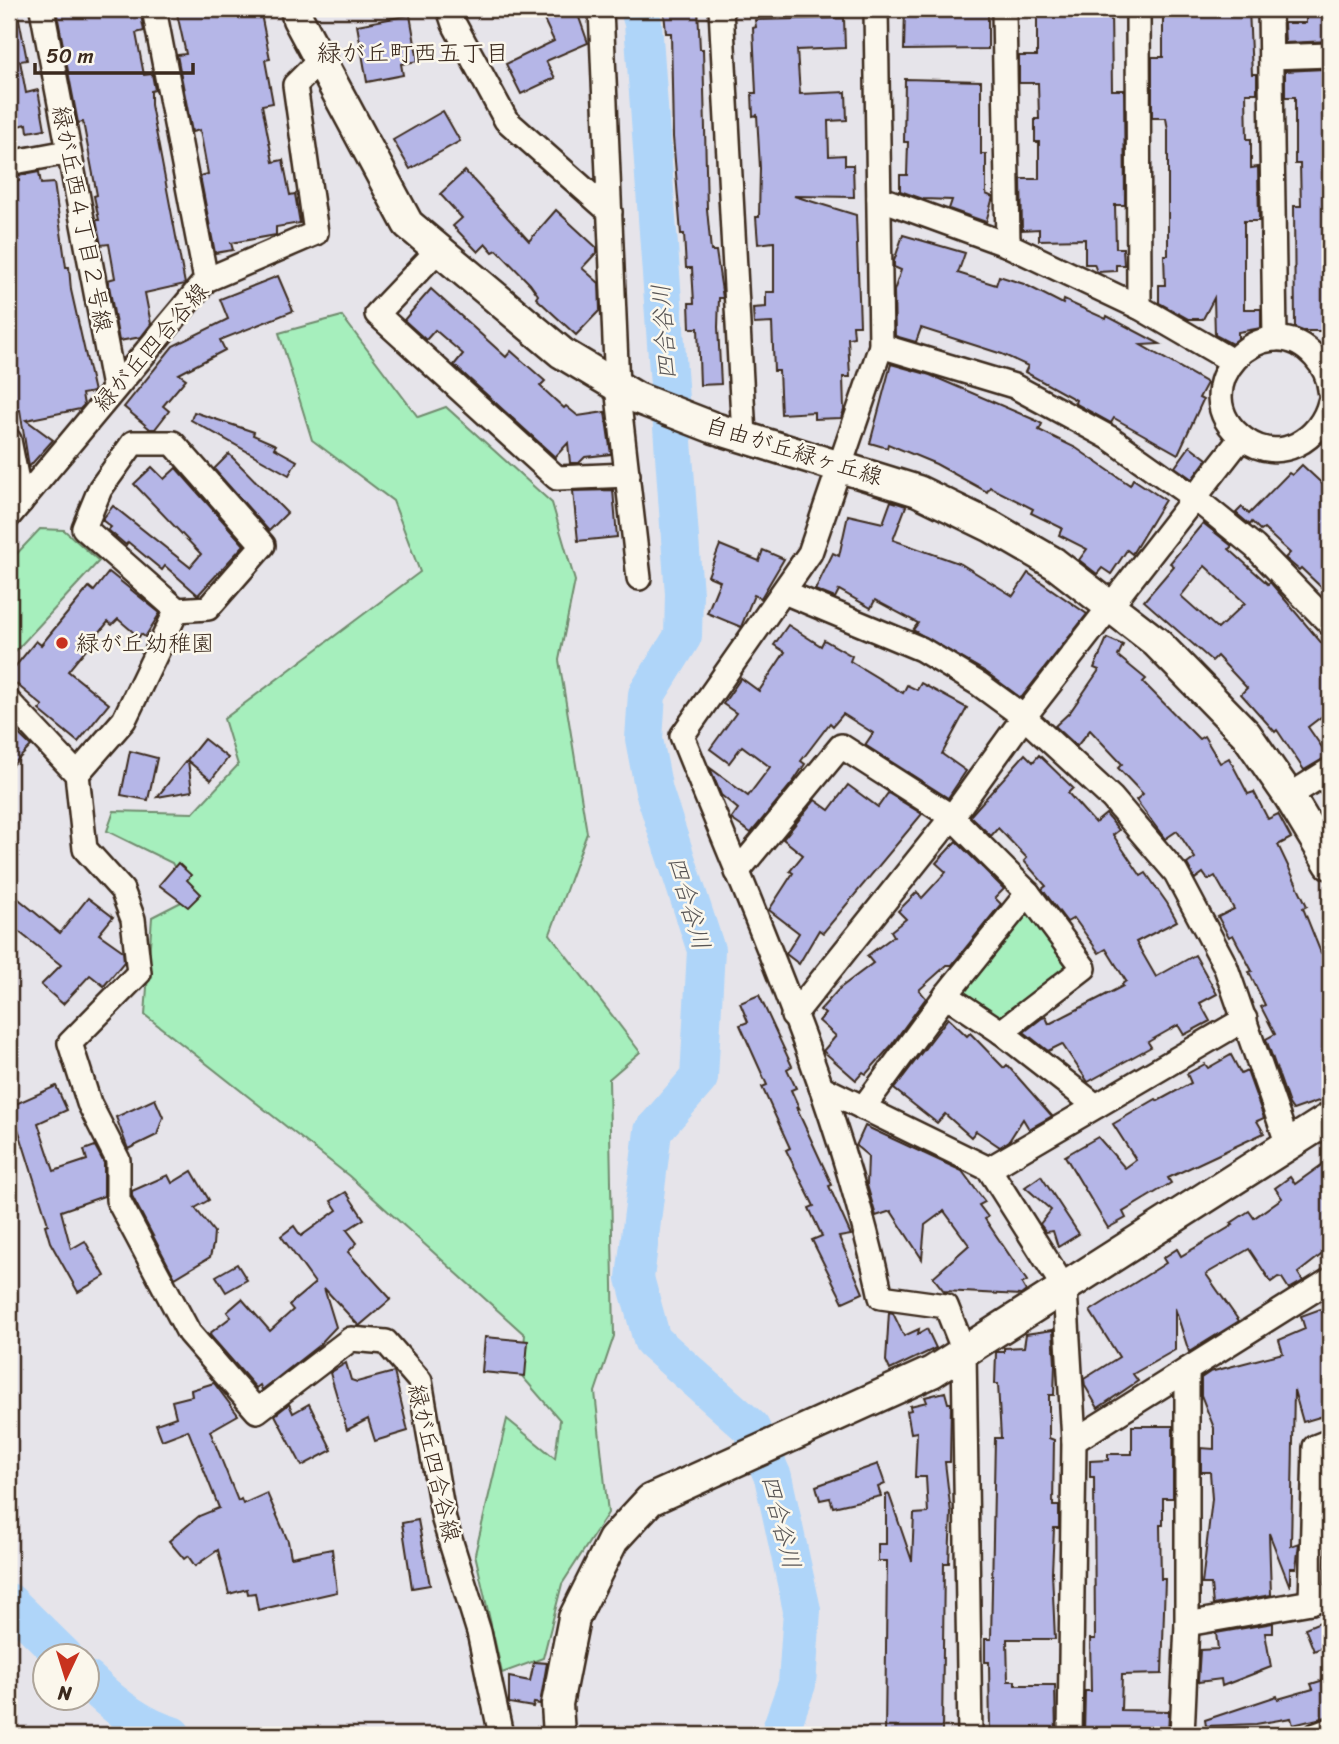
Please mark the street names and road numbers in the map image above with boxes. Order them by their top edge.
street label: 緑が丘西４丁目２号線 [40,102,124,336]
street label: 緑が丘四合谷線 [83,273,219,421]
street label: 自由が丘緑ヶ丘線 [700,404,888,498]
street label: 緑が丘四合谷線 [396,1380,472,1546]

